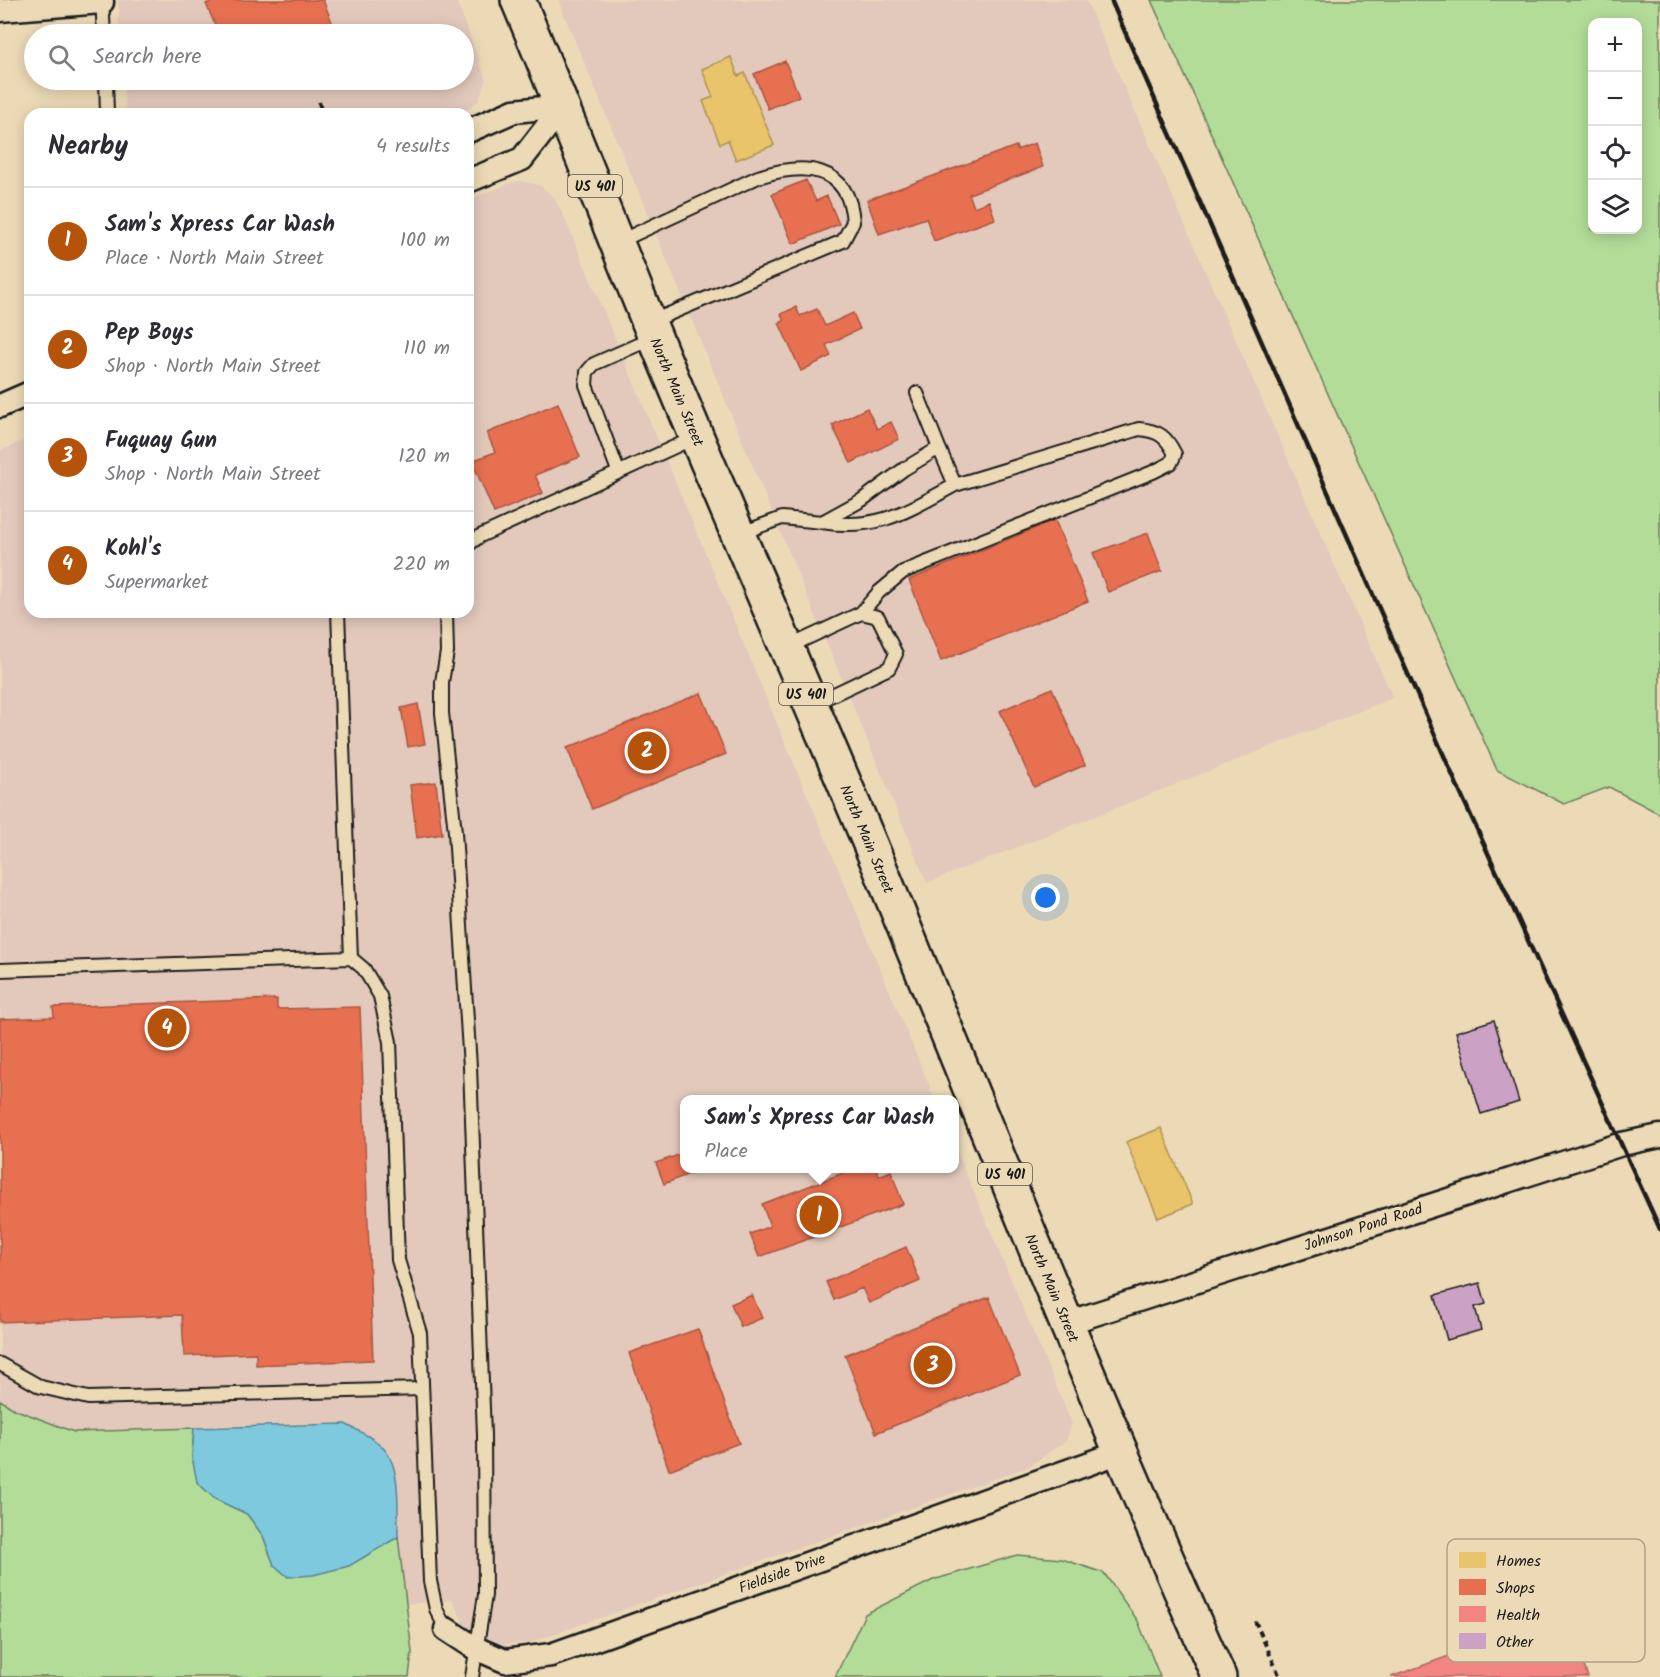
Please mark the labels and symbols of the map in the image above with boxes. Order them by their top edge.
road number: US 401 [568,175,622,197]
street label: North Main Street [642,334,710,451]
road number: US 401 [779,683,833,705]
pin: 2 [628,728,666,774]
street label: North Main Street [832,781,900,898]
your location [1031,883,1060,912]
pin: 4 [148,1006,186,1050]
road number: US 401 [978,1163,1032,1185]
pin: 1 [800,1192,838,1238]
street label: Johnson Pond Road [1301,1197,1426,1258]
street label: North Main Street [1017,1230,1085,1347]
pin: 3 [914,1342,952,1388]
legend [1447,1539,1645,1662]
street label: Fieldside Drive [736,1547,829,1601]
text: Homes [1496,1549,1541,1574]
text: Shops [1496,1576,1535,1601]
text: Health [1496,1603,1540,1628]
text: Other [1496,1630,1535,1655]

